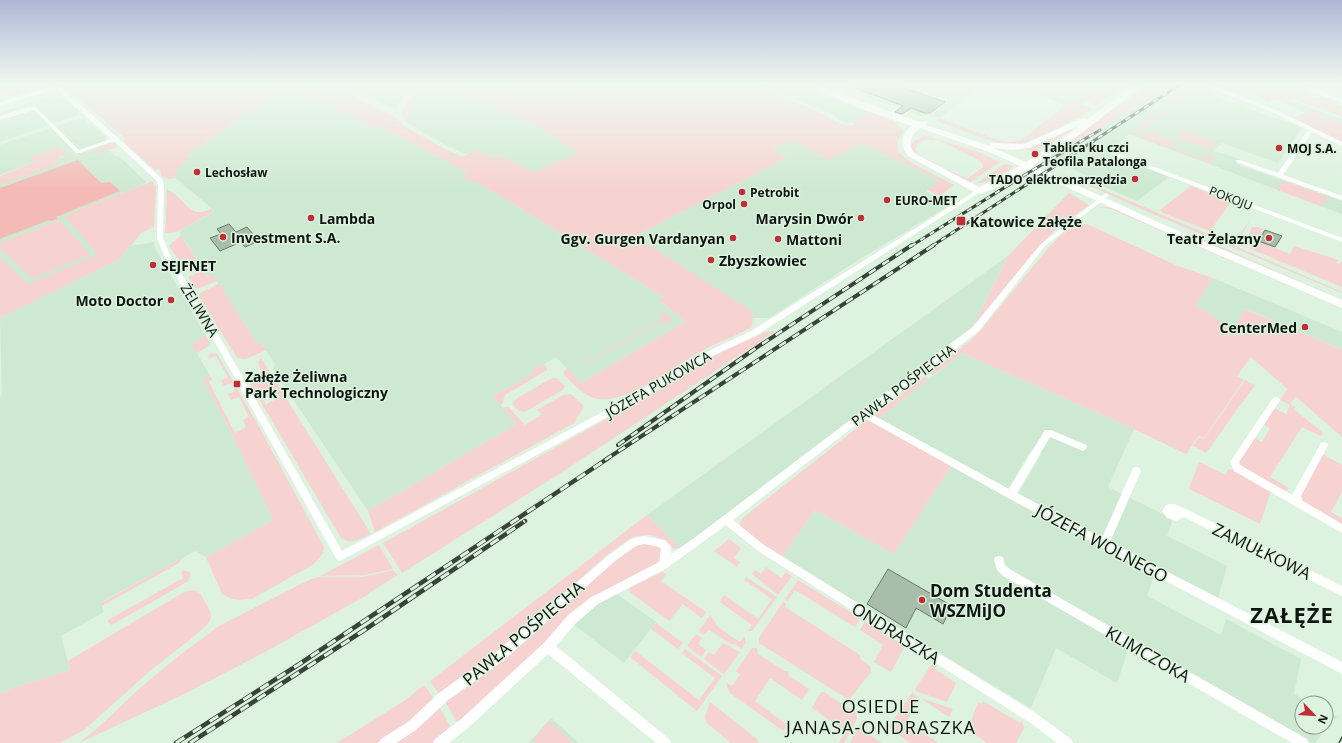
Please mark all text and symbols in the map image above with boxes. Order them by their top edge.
place label: Tablica ku czci Teofila Patalonga [1043,139,1147,170]
place label: MOJ S.A. [1287,140,1337,157]
marker: MOJ S.A. [1274,143,1284,153]
marker: Tablica ku czci Teofila Patalonga [1030,149,1040,159]
place label: Lechosław [205,164,268,181]
marker: Lechosław [192,167,202,177]
place label: TADO elektronarzędzia [989,171,1127,188]
marker: TADO elektronarzędzia [1130,174,1140,184]
street label: POKOJU [1207,182,1255,214]
place label: Petrobit [750,184,799,201]
marker: Petrobit [737,187,747,197]
place label: EURO-MET [895,192,957,209]
marker: EURO-MET [882,195,892,205]
place label: Orpol [702,196,736,213]
marker: Orpol [739,199,749,209]
place label: Lambda [319,209,375,228]
place label: Marysin Dwór [756,209,854,228]
place label: Katowice Załęże [970,212,1082,231]
marker: Lambda [306,213,316,223]
marker: Marysin Dwór [856,213,866,223]
marker: Katowice Załęże [955,215,967,227]
place label: Investment S.A. [231,228,340,247]
place label: Ggv. Gurgen Vardanyan [561,229,725,248]
place label: Teatr Żelazny [1167,229,1261,248]
place label: Mattoni [786,230,842,249]
marker: Investment S.A. [218,232,228,242]
marker: Ggv. Gurgen Vardanyan [728,233,738,243]
marker: Teatr Żelazny [1264,233,1274,243]
marker: Mattoni [773,234,783,244]
place label: Zbyszkowiec [719,251,807,270]
marker: Zbyszkowiec [706,255,716,265]
place label: SEJFNET [161,256,216,275]
marker: SEJFNET [148,260,158,270]
street label: ŻELIWNA [177,280,223,340]
place label: Moto Doctor [75,291,164,310]
marker: Moto Doctor [166,295,176,305]
place label: CenterMed [1220,318,1297,337]
marker: CenterMed [1300,322,1310,332]
street label: PAWŁA POŚPIECHA [847,340,959,430]
street label: JÓZEFA PUKOWCA [600,346,714,423]
place label: Załęże Żeliwna Park Technologiczny [245,367,388,402]
marker: Załęże Żeliwna Park Technologiczny [232,379,242,389]
street label: JÓZEFA WOLNEGO [1030,498,1172,588]
street label: ZAMUŁKOWA [1209,517,1315,585]
street label: PAWŁA POŚPIECHA [457,575,589,691]
place label: Dom Studenta WSZMiJO [930,579,1052,622]
marker: Dom Studenta WSZMiJO [917,595,927,605]
street label: ONDRASZKA [848,597,945,669]
district label: ZAŁĘŻE [1250,599,1334,629]
street label: KLIMCZOKA [1101,621,1195,688]
district label: OSIEDLE JANASA-ONDRASZKA [784,694,976,739]
north arrow [1294,695,1334,735]
text: N [1315,712,1332,727]

